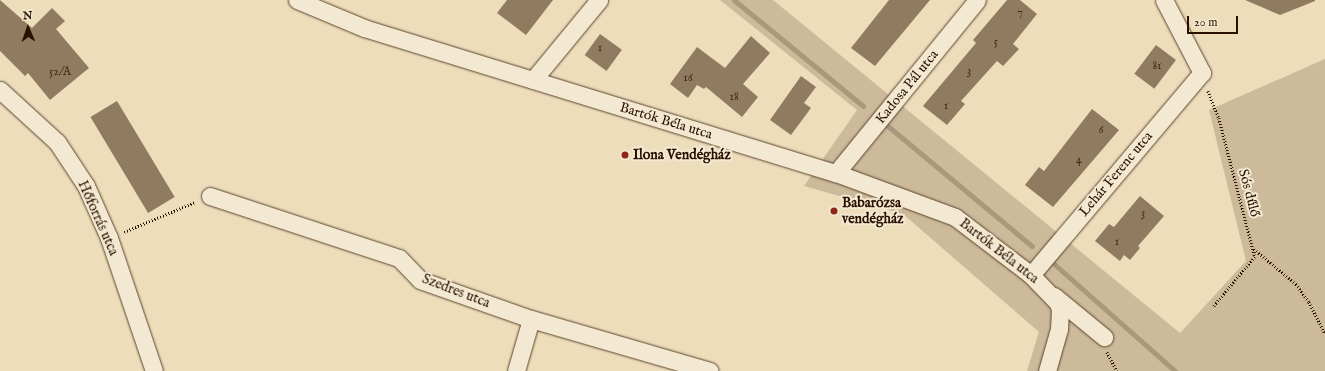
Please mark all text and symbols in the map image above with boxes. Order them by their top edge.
house number: 7 [1017,6,1023,20]
north arrow [8,8,48,48]
scale bar [1189,8,1240,34]
text: N [23,9,33,23]
text: 20 m [1194,15,1217,30]
house number: 5 [994,35,998,49]
house number: 1 [598,41,602,55]
street label: Kadosa Pál utca [872,47,942,127]
house number: 81 [1152,59,1162,73]
house number: 3 [967,64,971,78]
house number: 52/A [49,65,71,79]
house number: 16 [683,71,693,85]
house number: 18 [729,90,739,104]
street label: Bartók Béla utca [618,99,714,143]
house number: 1 [944,99,948,113]
house number: 6 [1098,123,1104,137]
street label: Lehár Ferenc utca [1076,128,1156,220]
place label: Ilona Vendégház [633,147,731,163]
marker: Ilona Vendégház [620,150,630,160]
house number: 4 [1076,153,1082,167]
street label: Sós dűlő [1235,167,1263,219]
street label: Hőforrás utca [74,178,122,258]
place label: Babarózsa vendégház [842,195,903,228]
marker: Babarózsa vendégház [829,206,839,216]
house number: 3 [1141,206,1145,220]
street label: Bartók Béla utca [956,215,1042,287]
house number: 1 [1115,235,1119,249]
street label: Szedres utca [420,270,492,312]

